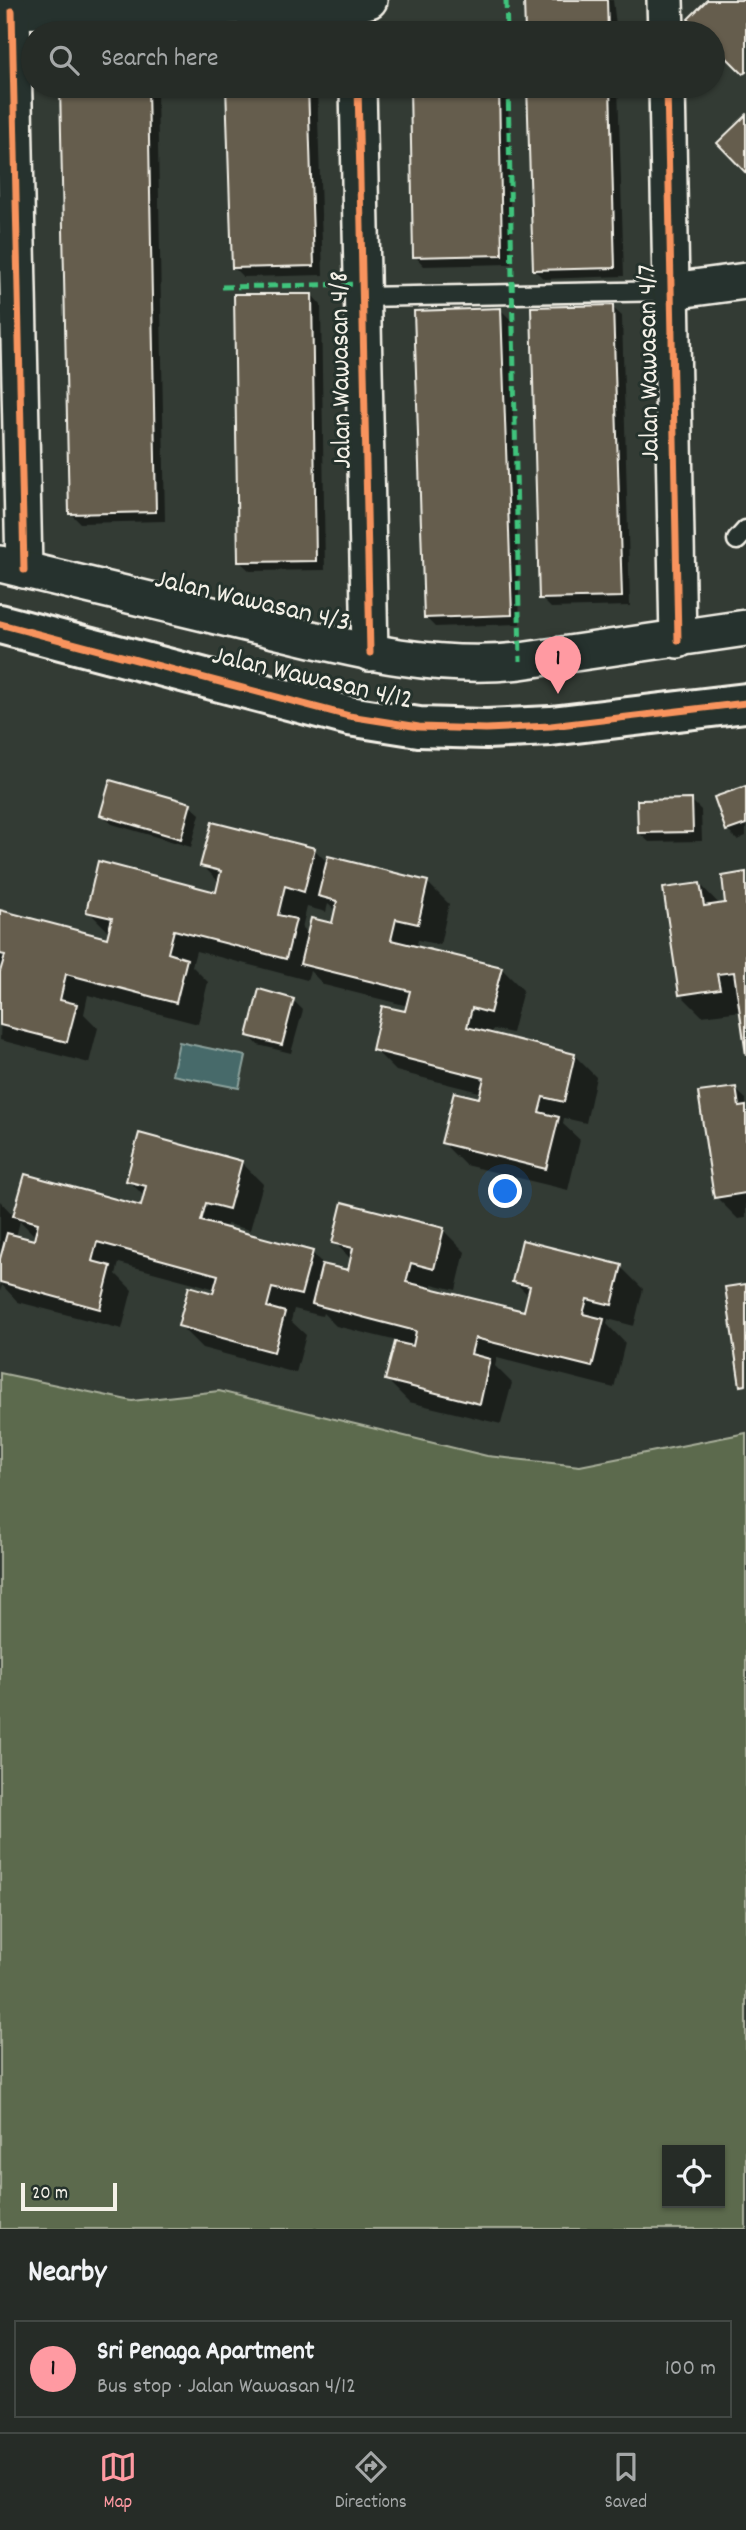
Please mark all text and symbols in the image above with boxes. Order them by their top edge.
search box [21,21,725,98]
icon: search [45,41,83,79]
text: Search here [101,41,219,78]
street label: Jalan Wawasan 4/7 [629,264,673,462]
street label: Jalan Wawasan 4/8 [321,271,365,469]
street label: Jalan Wawasan 4/3 [150,561,354,645]
pin: 1 [535,636,581,694]
street label: Jalan Wawasan 4/12 [208,637,416,723]
your location [488,1174,522,1208]
map controls [662,2145,725,2208]
button: locate [662,2145,725,2208]
scale bar [21,2180,117,2212]
text: 20 m [32,2181,68,2208]
text: Nearby [28,2253,106,2296]
text: Sri Penaga Apartment [97,2334,314,2371]
text: 1 [50,2353,56,2386]
text: 100 m [665,2353,716,2386]
text: Bus stop · Jalan Wawasan 4/12 [97,2371,356,2404]
tab: Map [99,2448,137,2517]
tab: Directions [335,2448,407,2517]
tab: Saved [605,2448,647,2517]

